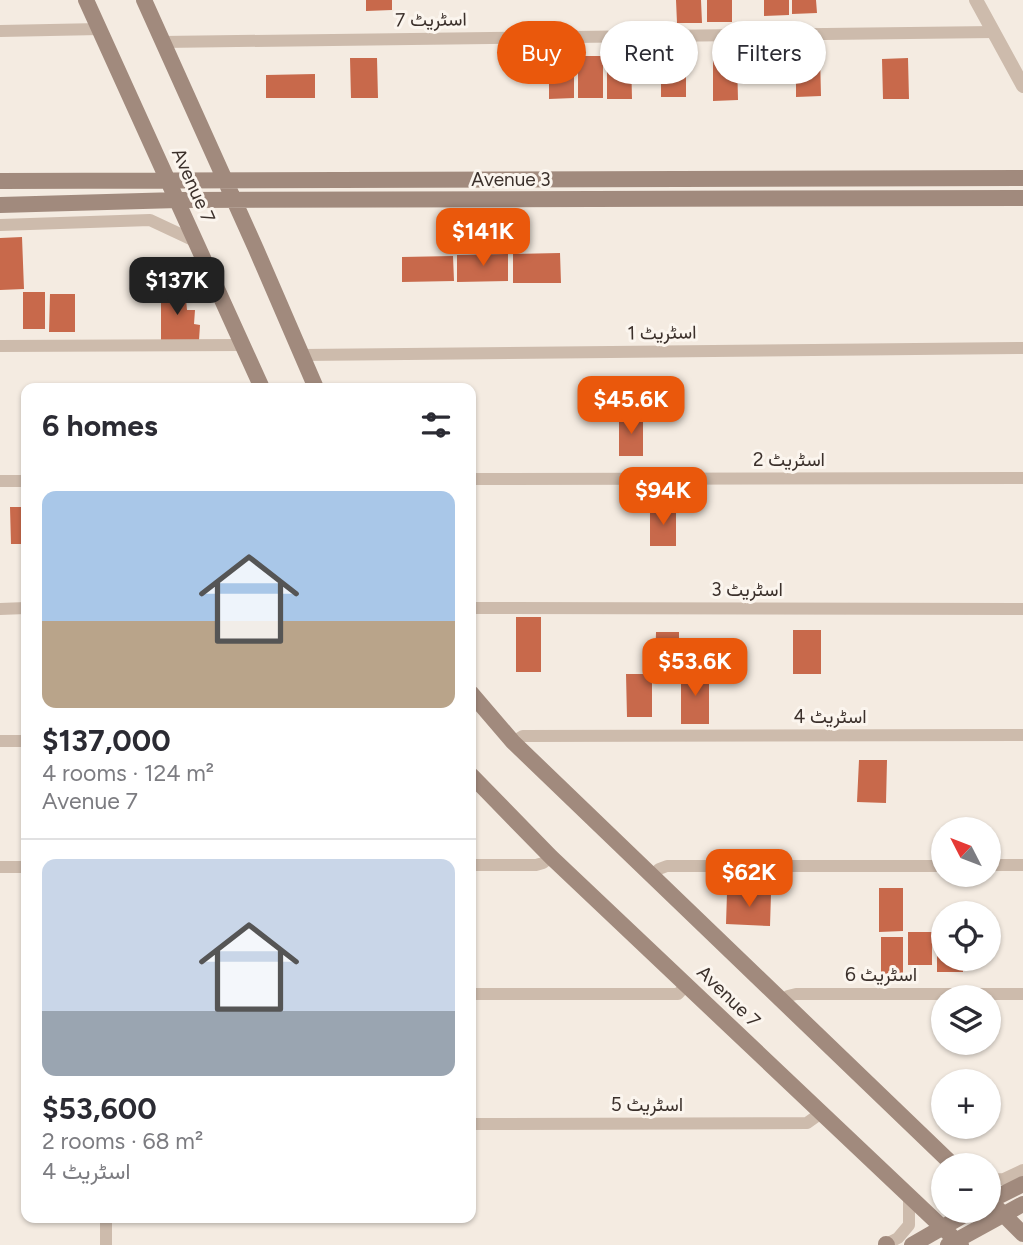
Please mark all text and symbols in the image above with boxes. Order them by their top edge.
street label: اسٹریٹ 7 [395,7,467,32]
chip: Buy [497,21,586,84]
chip: Rent [600,21,698,84]
chip: Filters [712,21,826,84]
street label: Avenue 7 [167,144,220,226]
street label: Avenue 3 [471,168,551,191]
pin: $141K [434,208,532,268]
text: $141K [452,217,514,245]
pin: $137K [128,258,226,317]
text: $137K [145,266,209,294]
street label: اسٹریٹ 1 [627,320,697,345]
pin: $45.6K [574,376,688,436]
text: $45.6K [593,385,669,413]
icon: filters [417,406,455,444]
text: 6 homes [42,407,158,444]
street label: اسٹریٹ 2 [753,448,825,471]
pin: $94K [622,468,704,527]
text: $94K [635,476,691,504]
icon: home [186,536,312,662]
street label: اسٹریٹ 3 [711,578,783,601]
pin: $53.6K [638,638,752,698]
text: $53.6K [658,647,732,675]
street label: اسٹریٹ 4 [793,705,867,728]
text: $137,000 [42,722,171,759]
text: 4 rooms · 124 m² [42,759,214,787]
text: Avenue 7 [42,787,138,815]
north arrow [931,817,1001,887]
map controls [931,817,1001,1223]
pin: $62K [708,850,790,909]
text: $62K [722,858,776,886]
button: locate [931,901,1001,971]
icon: home [186,904,312,1030]
street label: Avenue 7 [692,961,765,1032]
street label: اسٹریٹ 6 [845,963,917,986]
button: layers [931,985,1001,1055]
button: + [931,1069,1001,1139]
text: $53,600 [42,1090,157,1127]
street label: اسٹریٹ 5 [611,1093,683,1116]
text: 2 rooms · 68 m² [42,1127,203,1155]
button: − [931,1153,1001,1223]
text: اسٹریٹ 4 [42,1157,131,1185]

